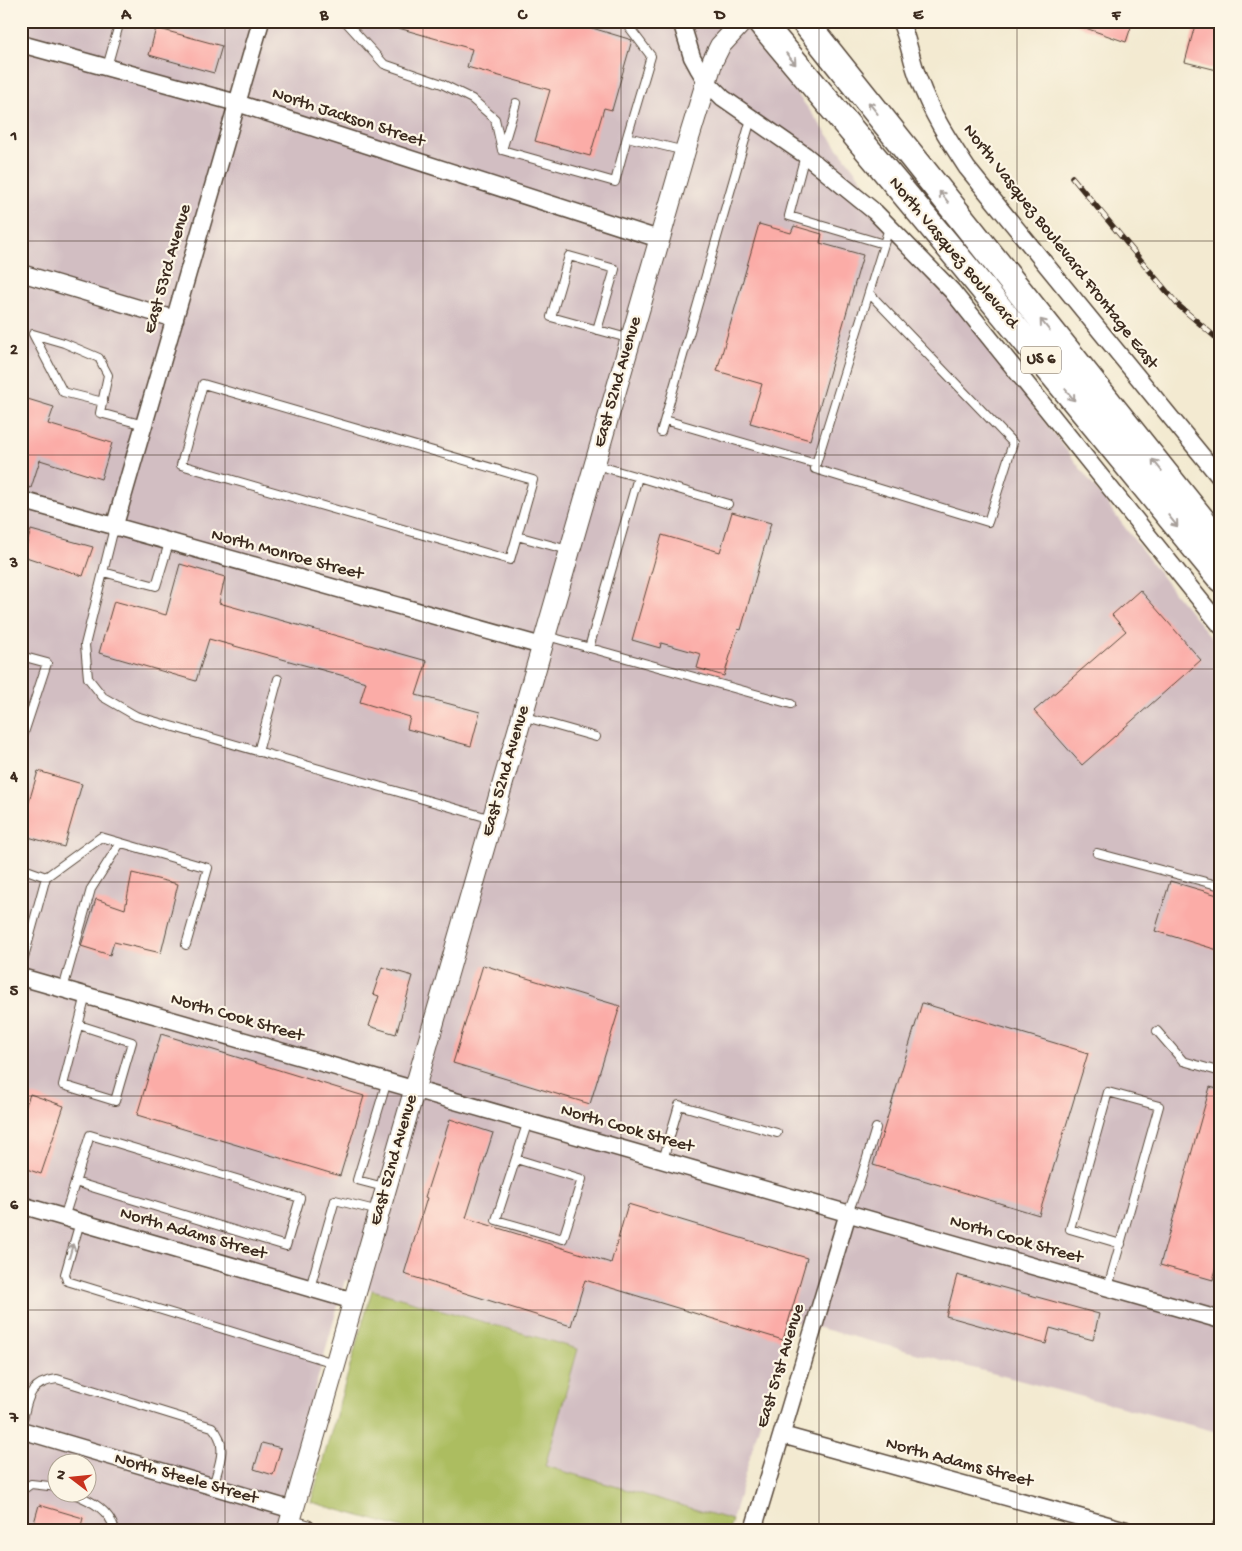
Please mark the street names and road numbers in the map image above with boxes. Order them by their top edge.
street label: North Jackson Street [269,83,429,153]
street label: North Vasquez Boulevard Frontage East [958,120,1163,375]
street label: North Vasquez Boulevard [884,173,1023,334]
street label: East 53rd Avenue [139,201,197,336]
street label: East 52nd Avenue [589,313,647,450]
road number: US 6 [1021,346,1061,374]
street label: North Monroe Street [209,525,367,586]
street label: East 52nd Avenue [477,702,535,839]
street label: North Cook Street [168,989,308,1047]
street label: East 52nd Avenue [365,1091,423,1228]
street label: North Cook Street [558,1100,698,1158]
street label: North Adams Street [117,1203,270,1265]
street label: North Cook Street [947,1211,1087,1269]
street label: East 51st Avenue [752,1301,810,1431]
street label: North Adams Street [883,1433,1037,1493]
street label: North Steele Street [112,1448,262,1510]

